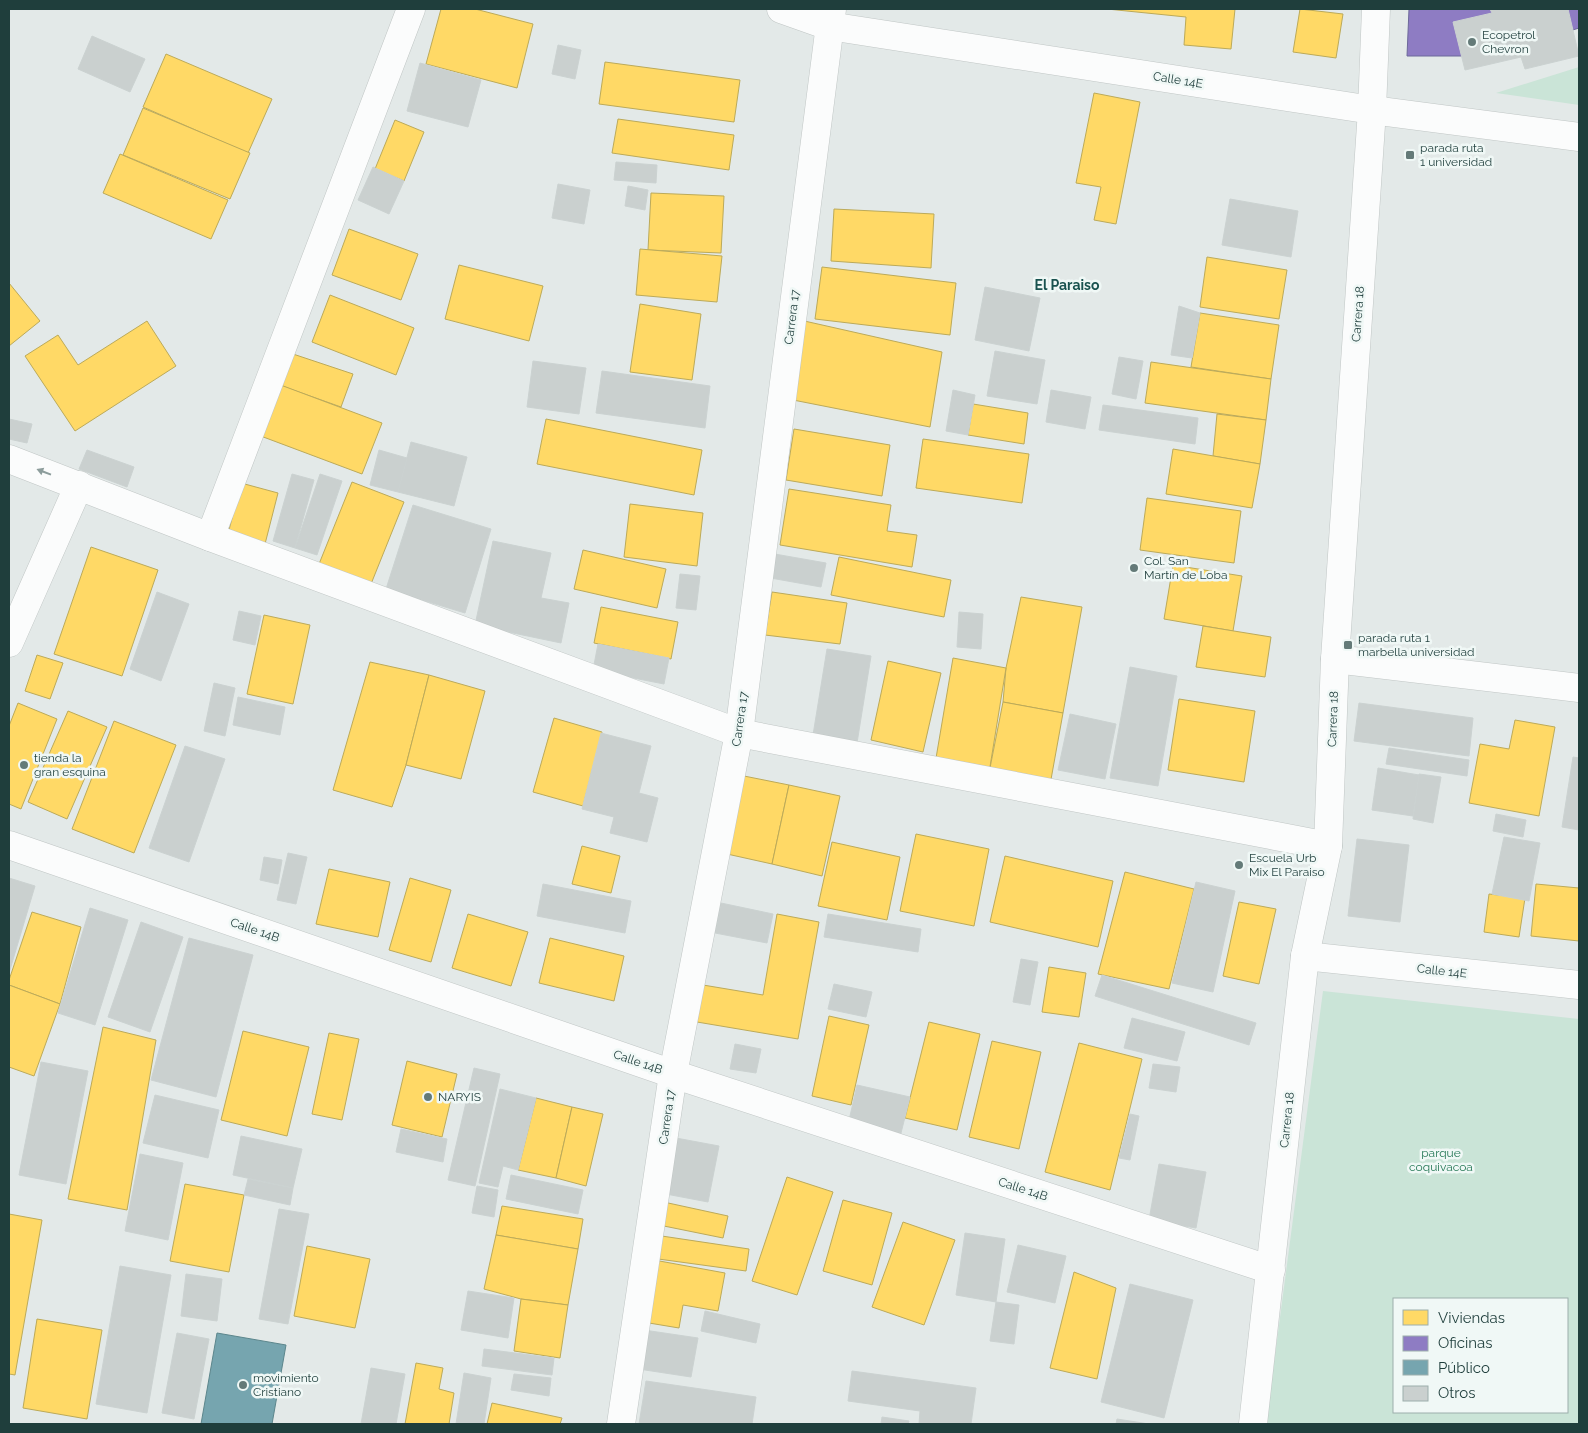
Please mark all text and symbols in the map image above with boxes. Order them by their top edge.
place label: Ecopetrol Chevron [1482,28,1536,56]
marker: Ecopetrol Chevron [1466,36,1478,48]
street label: Calle 14E [1152,69,1204,91]
place label: parada ruta 1 universidad [1420,141,1492,169]
marker: parada ruta 1 universidad [1404,149,1416,161]
district label: El Paraiso [1035,277,1100,293]
street label: Carrera 18 [1349,286,1367,342]
street label: Carrera 17 [782,288,802,345]
one-way arrow [36,468,51,475]
place label: Col. San Martín de Loba [1144,554,1227,582]
marker: Col. San Martín de Loba [1128,562,1140,574]
place label: parada ruta 1 marbella universidad [1358,631,1474,659]
marker: parada ruta 1 marbella universidad [1342,639,1354,651]
street label: Carrera 17 [729,690,751,747]
street label: Carrera 18 [1325,691,1341,747]
place label: tienda la gran esquina [34,751,106,779]
marker: tienda la gran esquina [18,759,30,771]
place label: Escuela Urb Mix El Paraiso [1249,851,1325,879]
marker: Escuela Urb Mix El Paraiso [1233,859,1245,871]
street label: Calle 14B [229,915,281,945]
street label: Calle 14E [1416,961,1468,981]
street label: Calle 14B [612,1047,664,1077]
street label: Carrera 17 [656,1088,678,1145]
place label: NARYIS [438,1090,481,1104]
marker: NARYIS [422,1091,434,1103]
street label: Carrera 18 [1277,1091,1297,1149]
park label: parque coquivacoa [1409,1146,1473,1174]
street label: Calle 14B [997,1174,1049,1204]
legend [1393,1298,1568,1413]
text: Viviendas [1438,1309,1505,1327]
text: Oficinas [1438,1334,1493,1352]
text: Público [1438,1359,1490,1377]
place label: movimiento Cristiano [253,1371,319,1399]
marker: movimiento Cristiano [237,1379,249,1391]
text: Otros [1438,1384,1475,1402]

